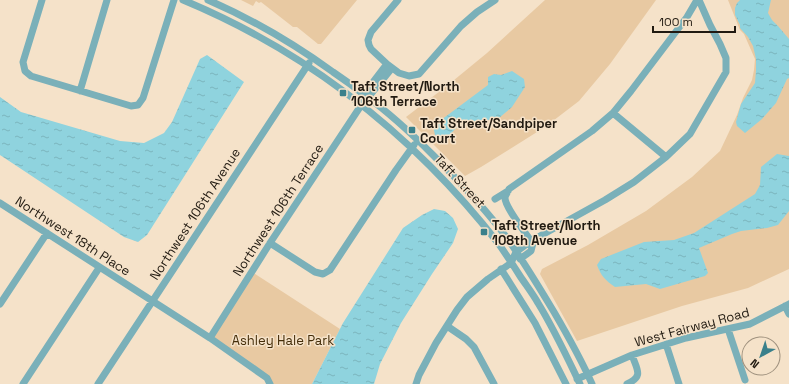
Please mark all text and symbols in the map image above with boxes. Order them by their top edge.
scale bar [653,8,735,34]
text: 100 m [659,14,693,30]
place label: Taft Street/North 106th Terrace [351,78,460,110]
marker: Taft Street/North 106th Terrace [338,88,348,98]
place label: Taft Street/Sandpiper Court [420,115,557,147]
marker: Taft Street/Sandpiper Court [407,125,417,135]
street label: Northwest 106th Terrace [229,141,327,279]
street label: Northwest 106th Avenue [146,145,244,283]
street label: Taft Street [431,150,489,212]
street label: Northwest 18th Place [12,192,134,280]
place label: Taft Street/North 108th Avenue [492,217,601,249]
marker: Taft Street/North 108th Avenue [479,227,489,237]
street label: West Fairway Road [633,303,751,351]
park label: Ashley Hale Park [232,332,334,349]
north arrow [741,336,781,376]
text: N [747,356,762,371]

